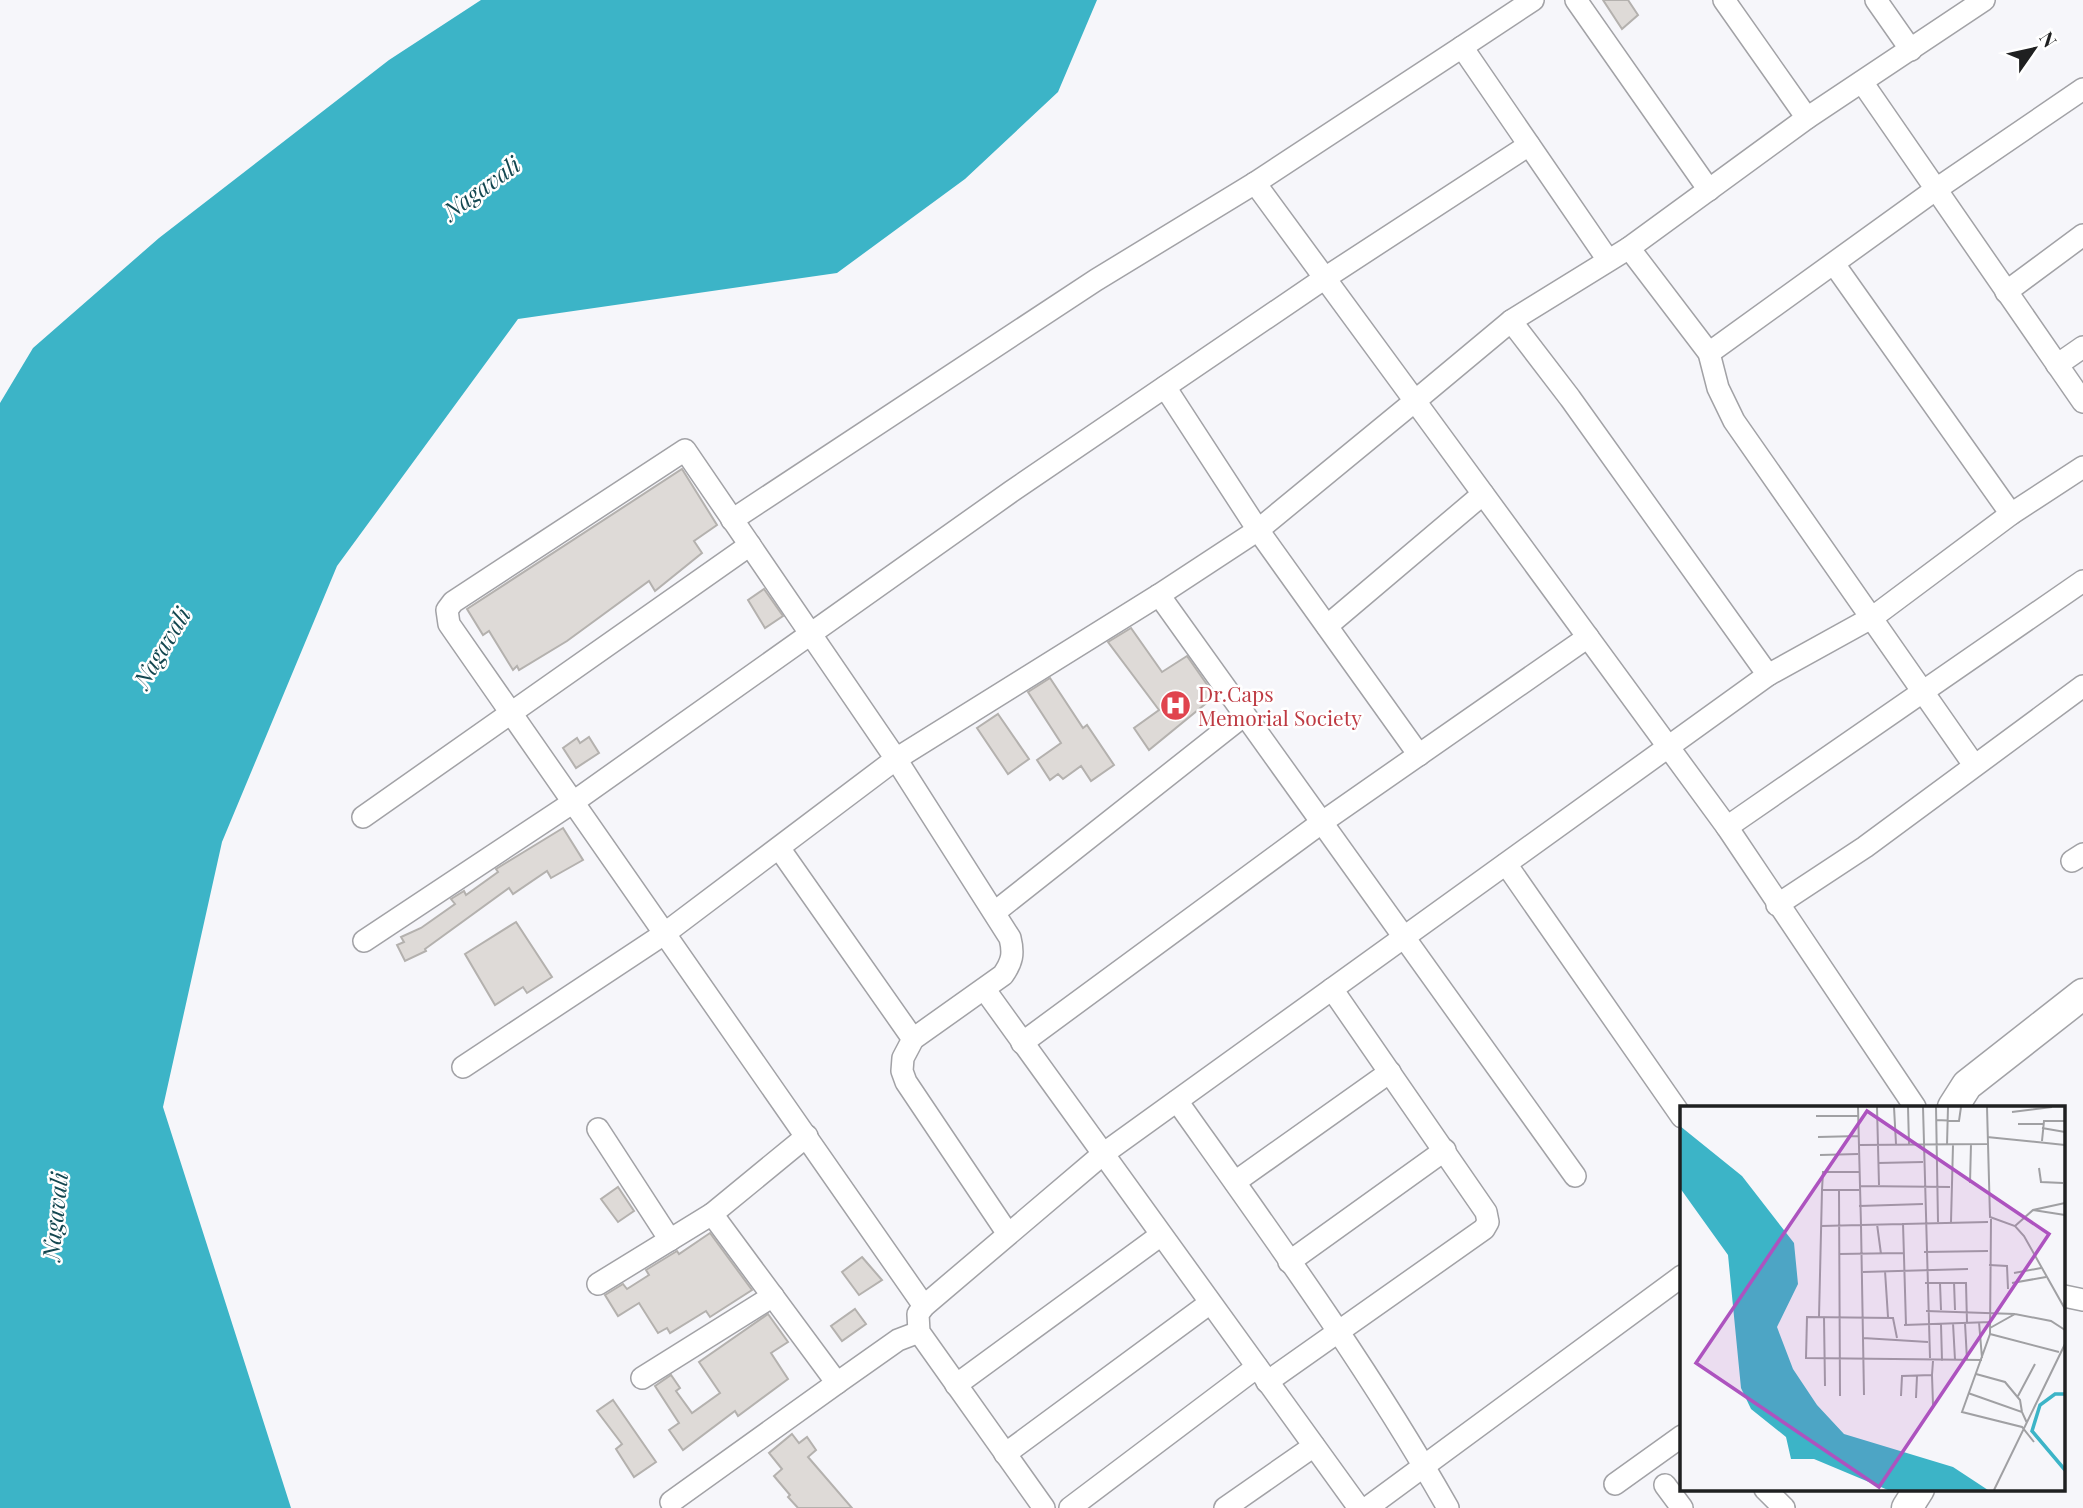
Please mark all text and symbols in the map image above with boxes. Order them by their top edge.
north arrow [1999,14,2069,84]
text: N [2034,26,2064,52]
water label: Nagavali [435,148,527,227]
water label: Nagavali [124,600,198,695]
place label: Dr.Caps Memorial Society [1198,679,1362,731]
hospital icon: Dr.Caps Memorial Society [1158,688,1192,722]
inset map [1680,1106,2066,1490]
water label: Nagavali [34,1169,74,1264]

